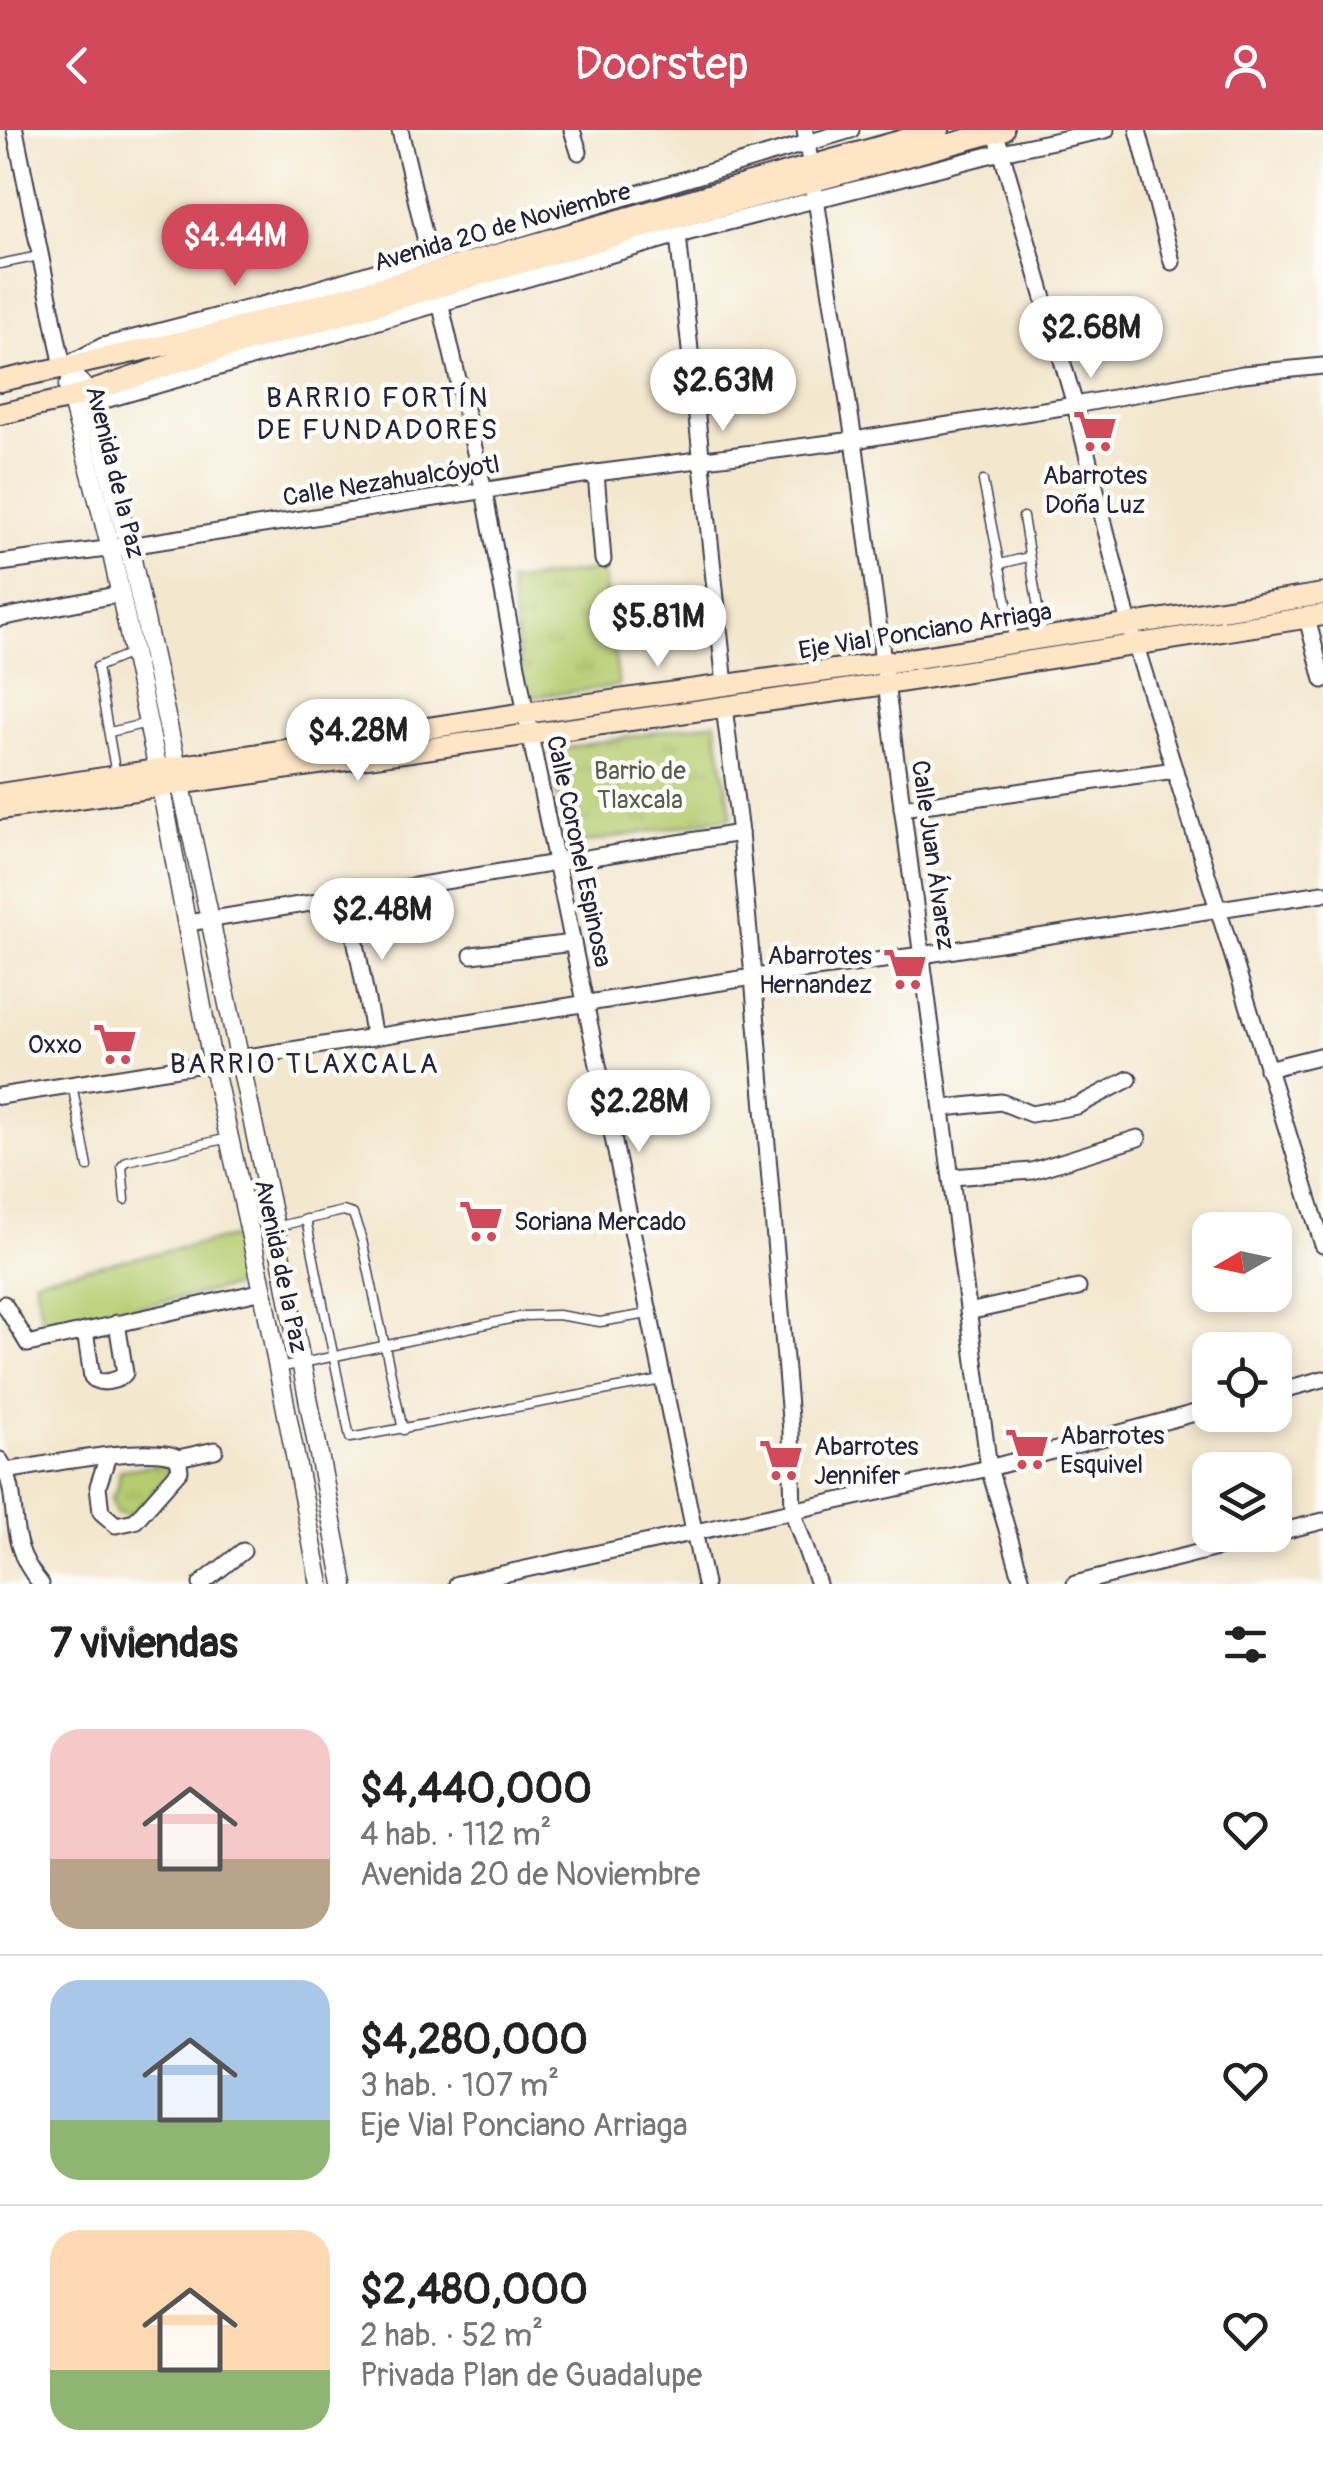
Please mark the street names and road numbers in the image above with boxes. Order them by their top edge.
street label: Avenida 20 de Noviembre [370,176,635,279]
street label: Avenida de la Paz [78,383,151,562]
street label: Calle Nezahualcóyotl [281,449,502,514]
street label: Eje Vial Ponciano Arriaga [796,596,1054,667]
street label: Calle Coronel Espinosa [539,733,618,970]
street label: Calle Juan Álvarez [904,758,962,952]
street label: Avenida de la Paz [247,1177,314,1356]

